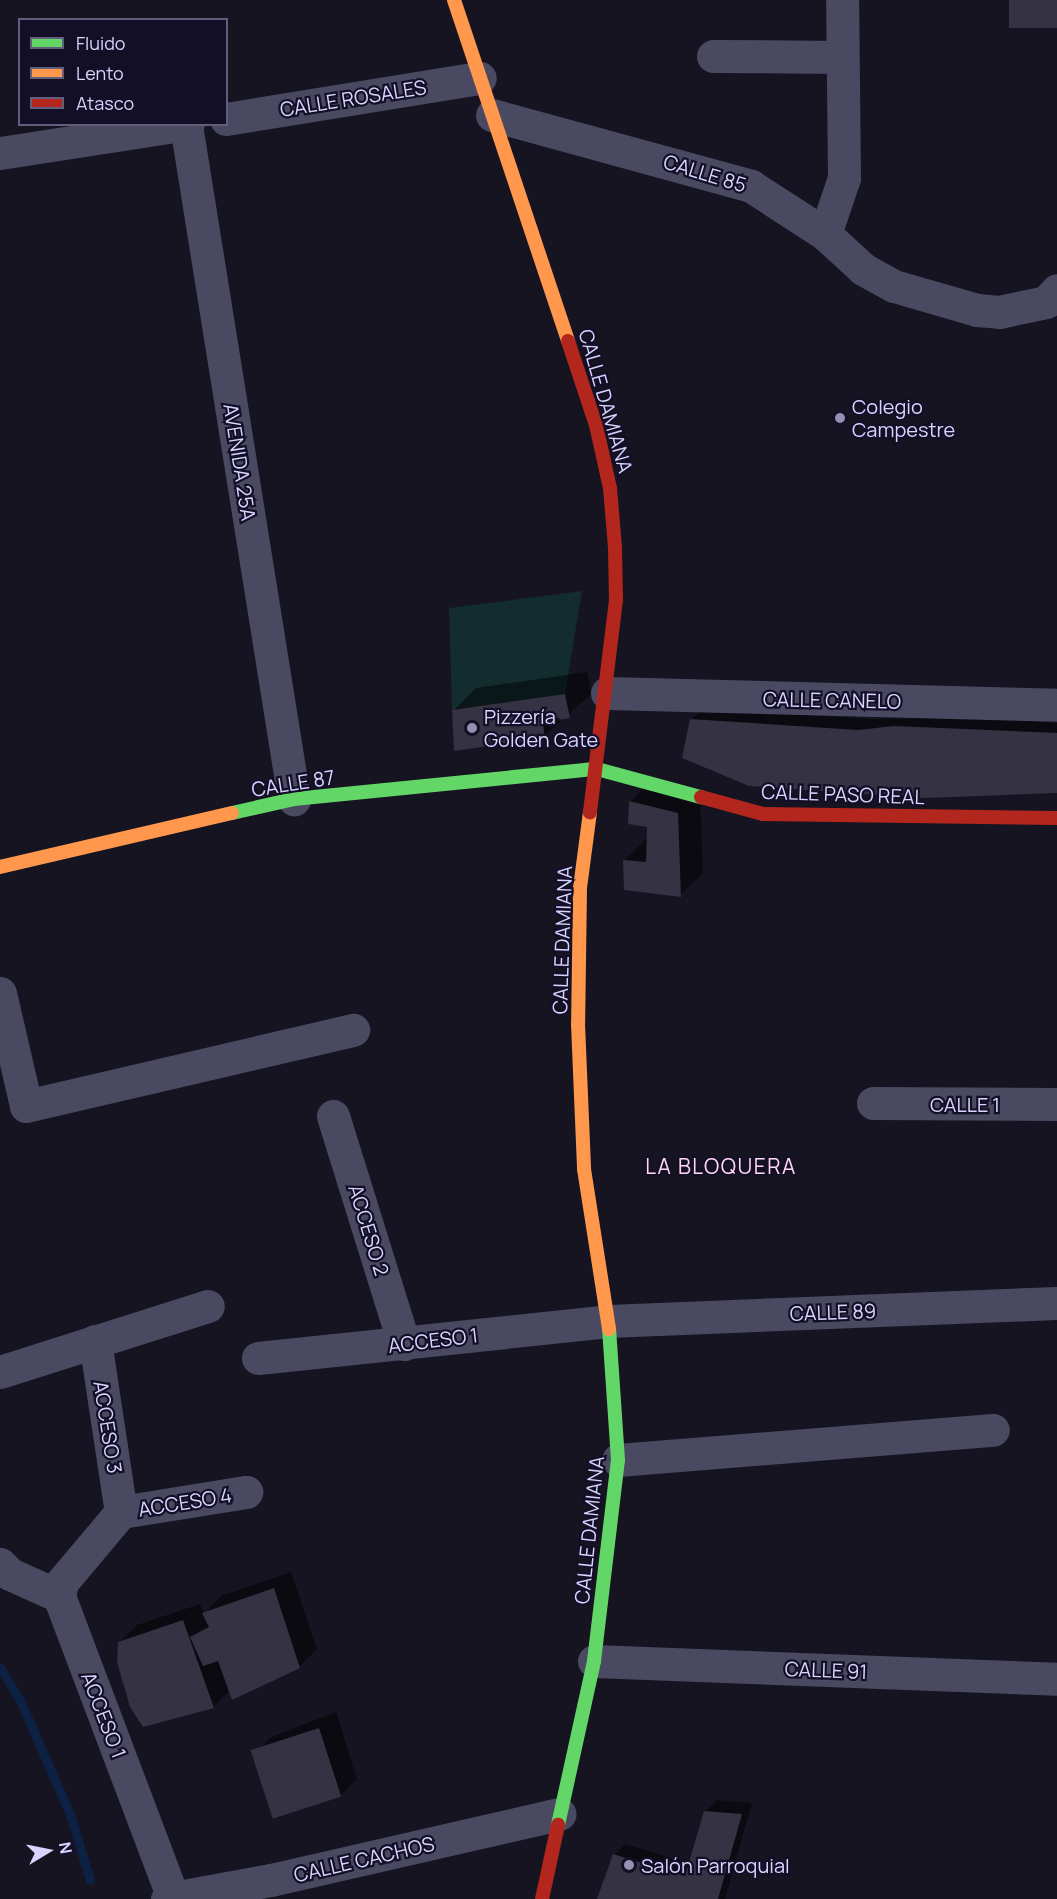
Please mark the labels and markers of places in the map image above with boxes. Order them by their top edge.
place label: Colegio Campestre [852,394,955,441]
marker: Colegio Campestre [833,411,847,425]
place label: Pizzería Golden Gate [484,704,598,751]
marker: Pizzería Golden Gate [465,721,479,735]
place label: Salón Parroquial [641,1853,790,1877]
marker: Salón Parroquial [622,1858,636,1872]

